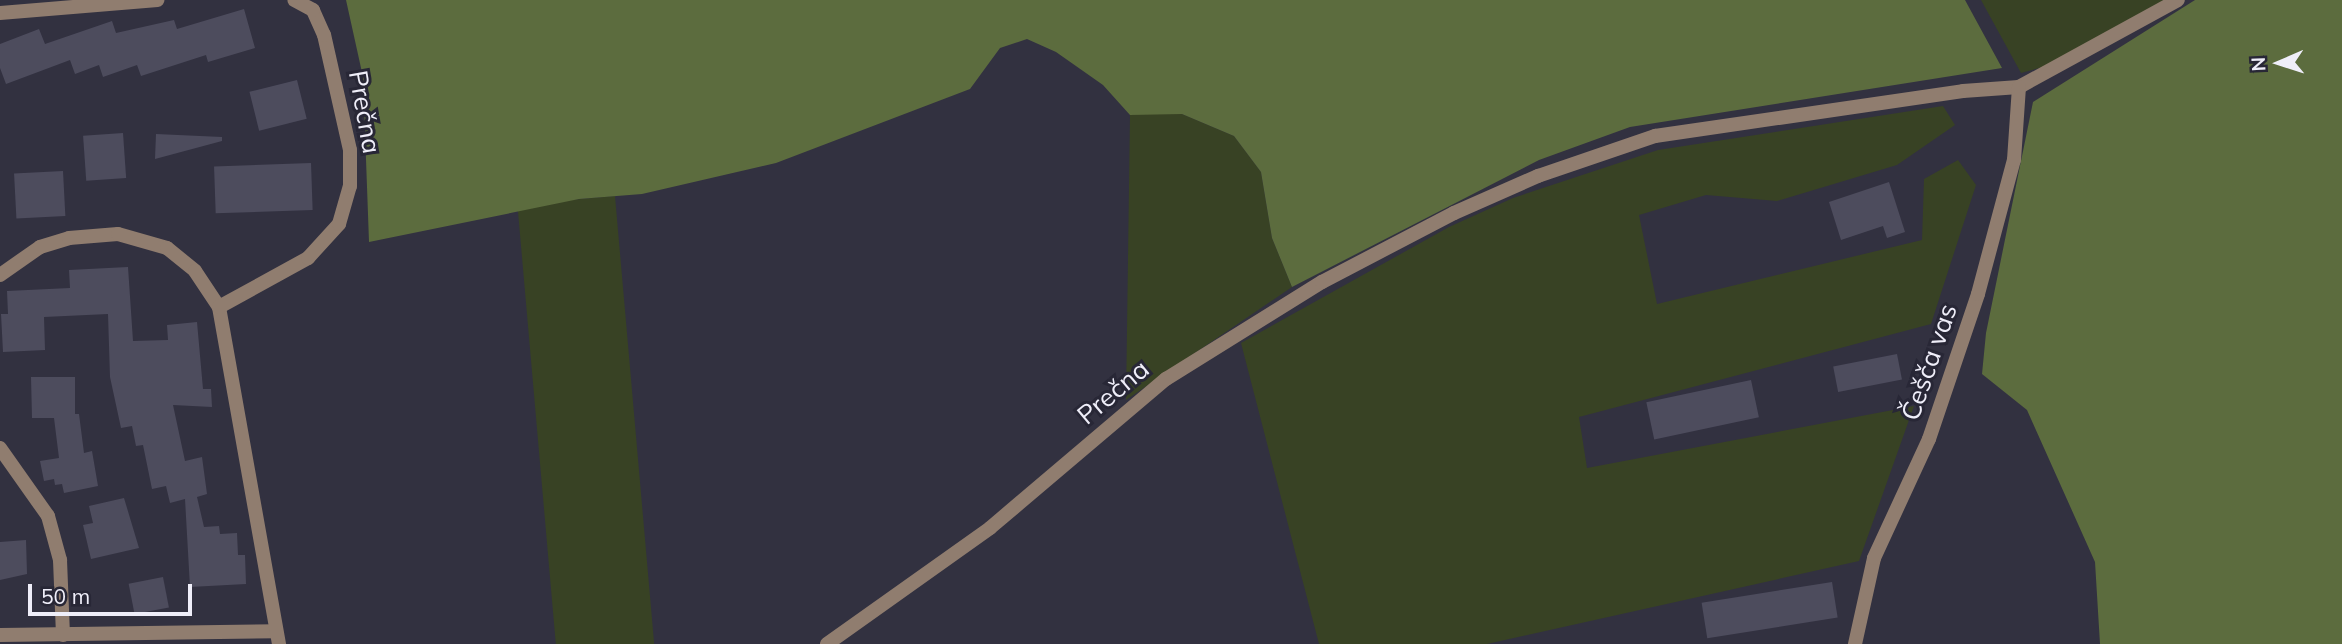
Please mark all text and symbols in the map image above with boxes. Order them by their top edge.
north arrow [2244,28,2314,98]
text: N [2246,56,2270,72]
street label: Prečna [342,68,388,156]
street label: Češča vas [1895,300,1963,424]
street label: Prečna [1071,353,1155,431]
scale bar [32,570,196,614]
text: 50 m [41,583,90,609]

